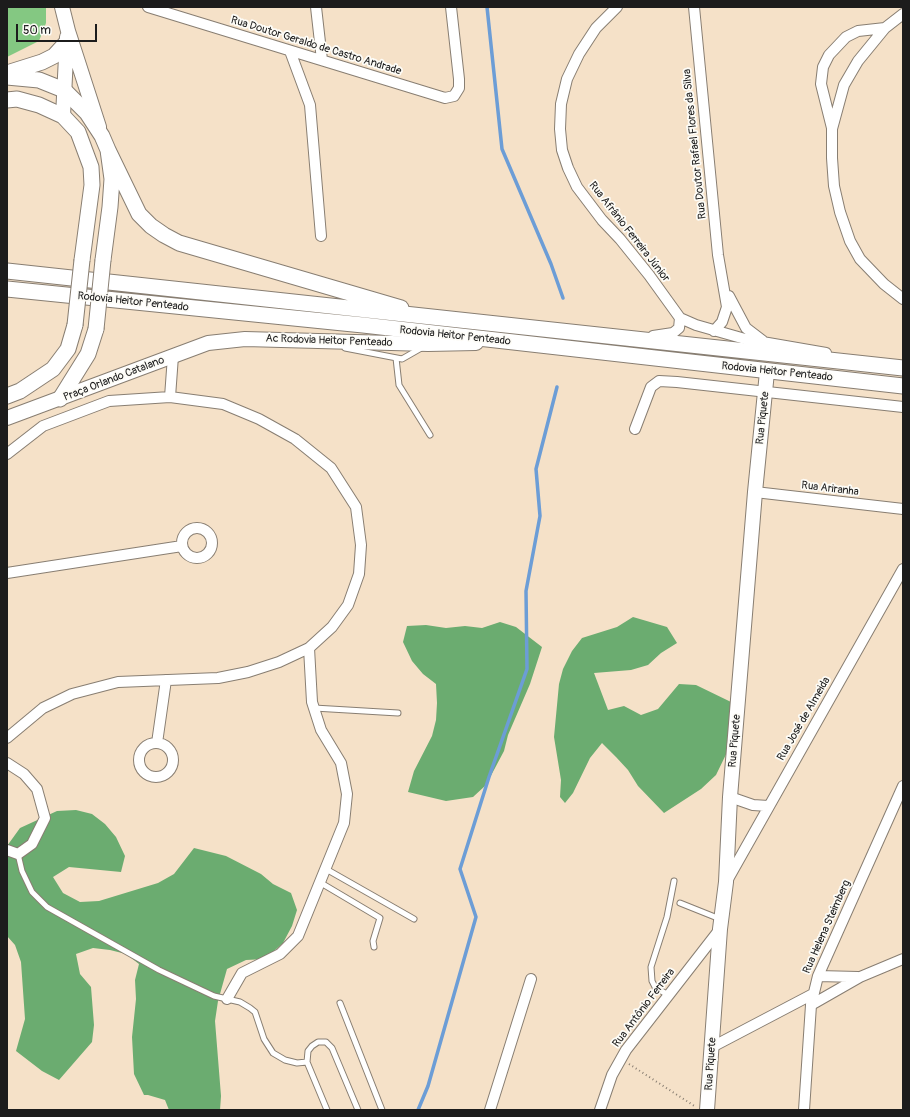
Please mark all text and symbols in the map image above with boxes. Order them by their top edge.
street label: Rua Doutor Geraldo de Castro Andrade [229,14,403,78]
scale bar [18,16,99,42]
text: 50 m [23,23,51,38]
street label: Rua Doutor Rafael Flores da Silva [681,68,709,220]
street label: Rua Afrânio Ferreira Júnior [586,179,672,285]
street label: Rodovia Heitor Penteado [77,290,189,314]
street label: Rodovia Heitor Penteado [399,324,511,348]
street label: Ac Rodovia Heitor Penteado [265,332,393,350]
street label: Praça Orlando Catalano [62,354,166,404]
street label: Rodovia Heitor Penteado [721,360,833,384]
street label: Rua Piquete [754,391,772,445]
street label: Rua Ariranha [801,479,859,499]
street label: Rua José de Almeida [775,675,833,763]
street label: Rua Piquete [726,714,744,768]
street label: Rua Helena Steimberg [800,878,854,976]
street label: Rua Antônio Ferreira [610,966,678,1050]
street label: Rua Piquete [703,1037,719,1091]

